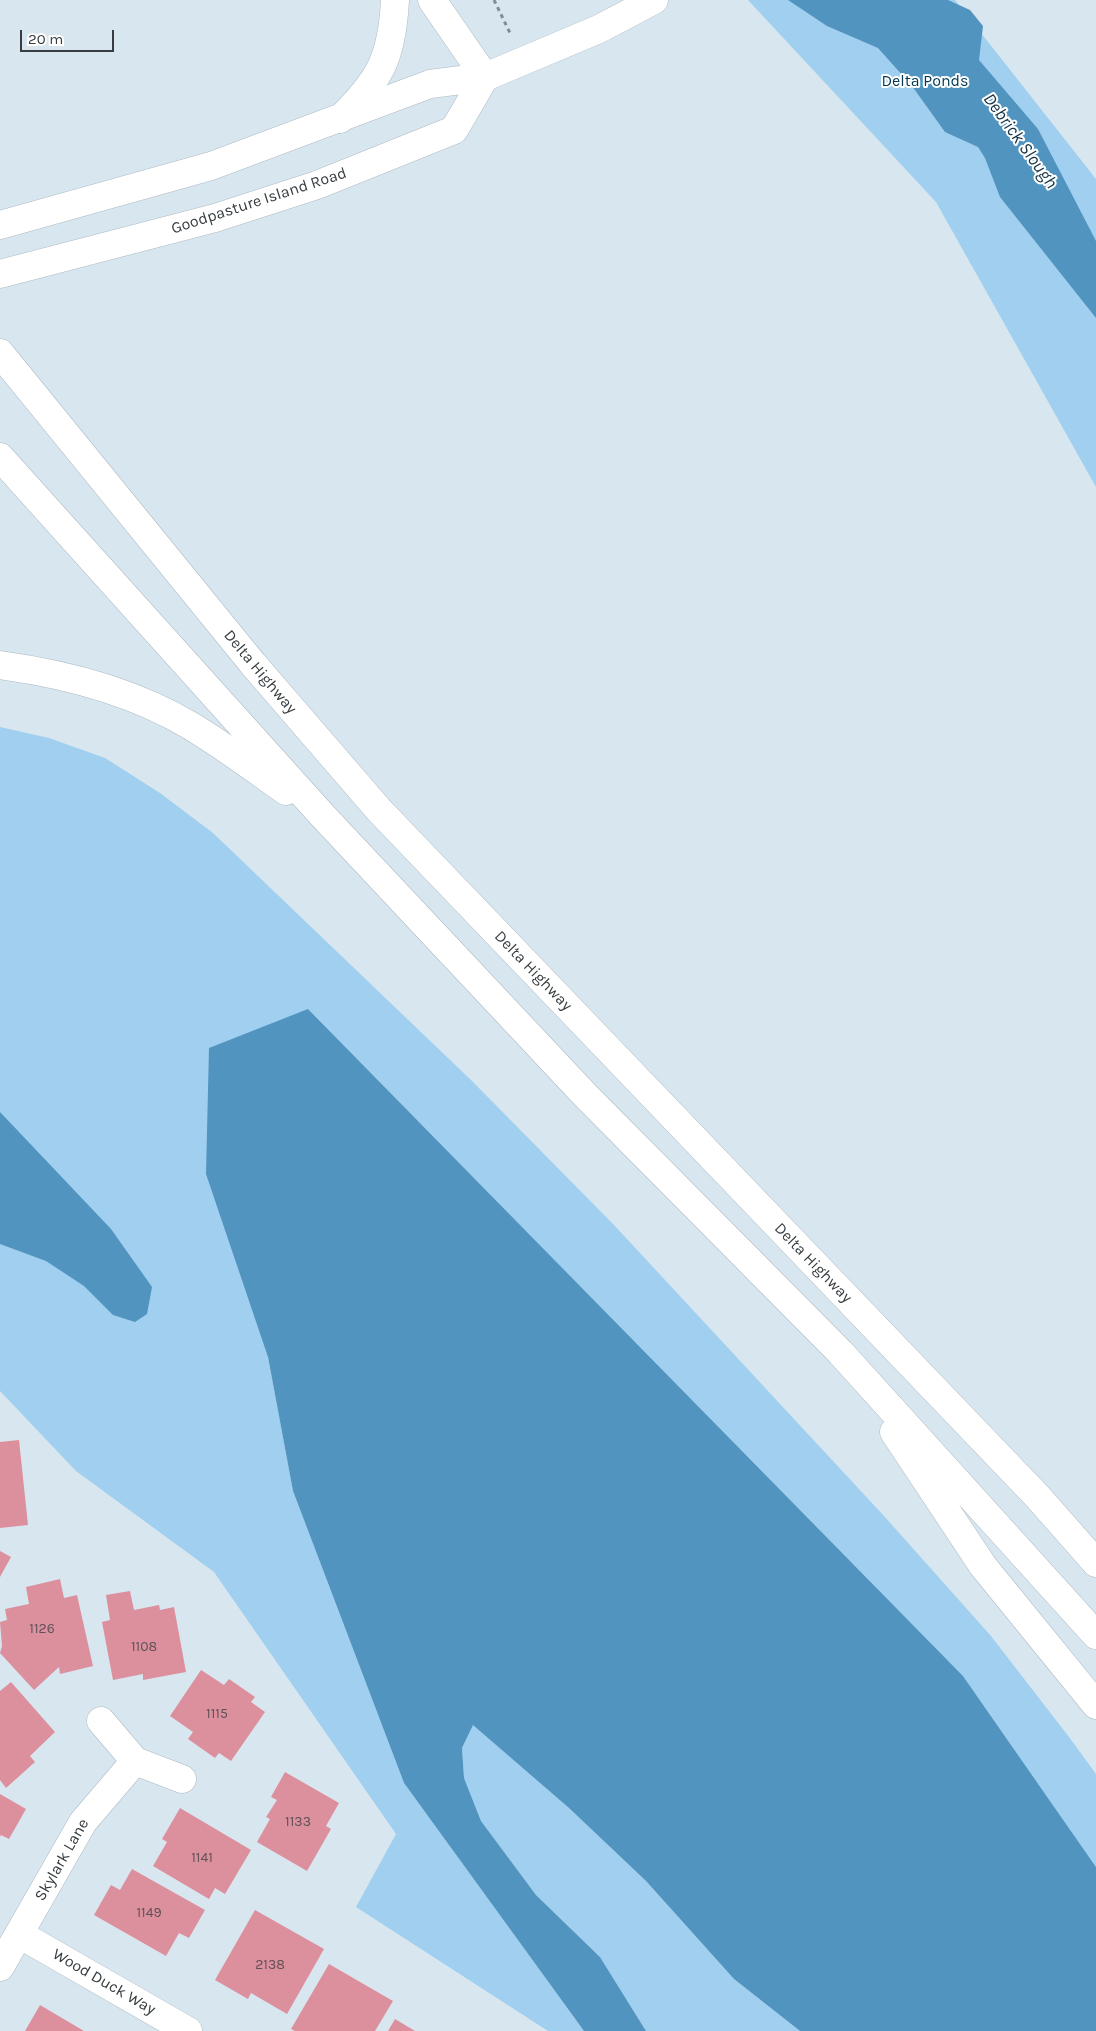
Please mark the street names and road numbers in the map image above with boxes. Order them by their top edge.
street label: Goodpasture Island Road [169,164,349,238]
street label: Delta Highway [219,626,301,718]
street label: Delta Highway [490,927,576,1015]
street label: Delta Highway [770,1219,856,1307]
street label: Skylark Lane [31,1815,93,1905]
street label: Wood Duck Way [49,1945,159,2019]

